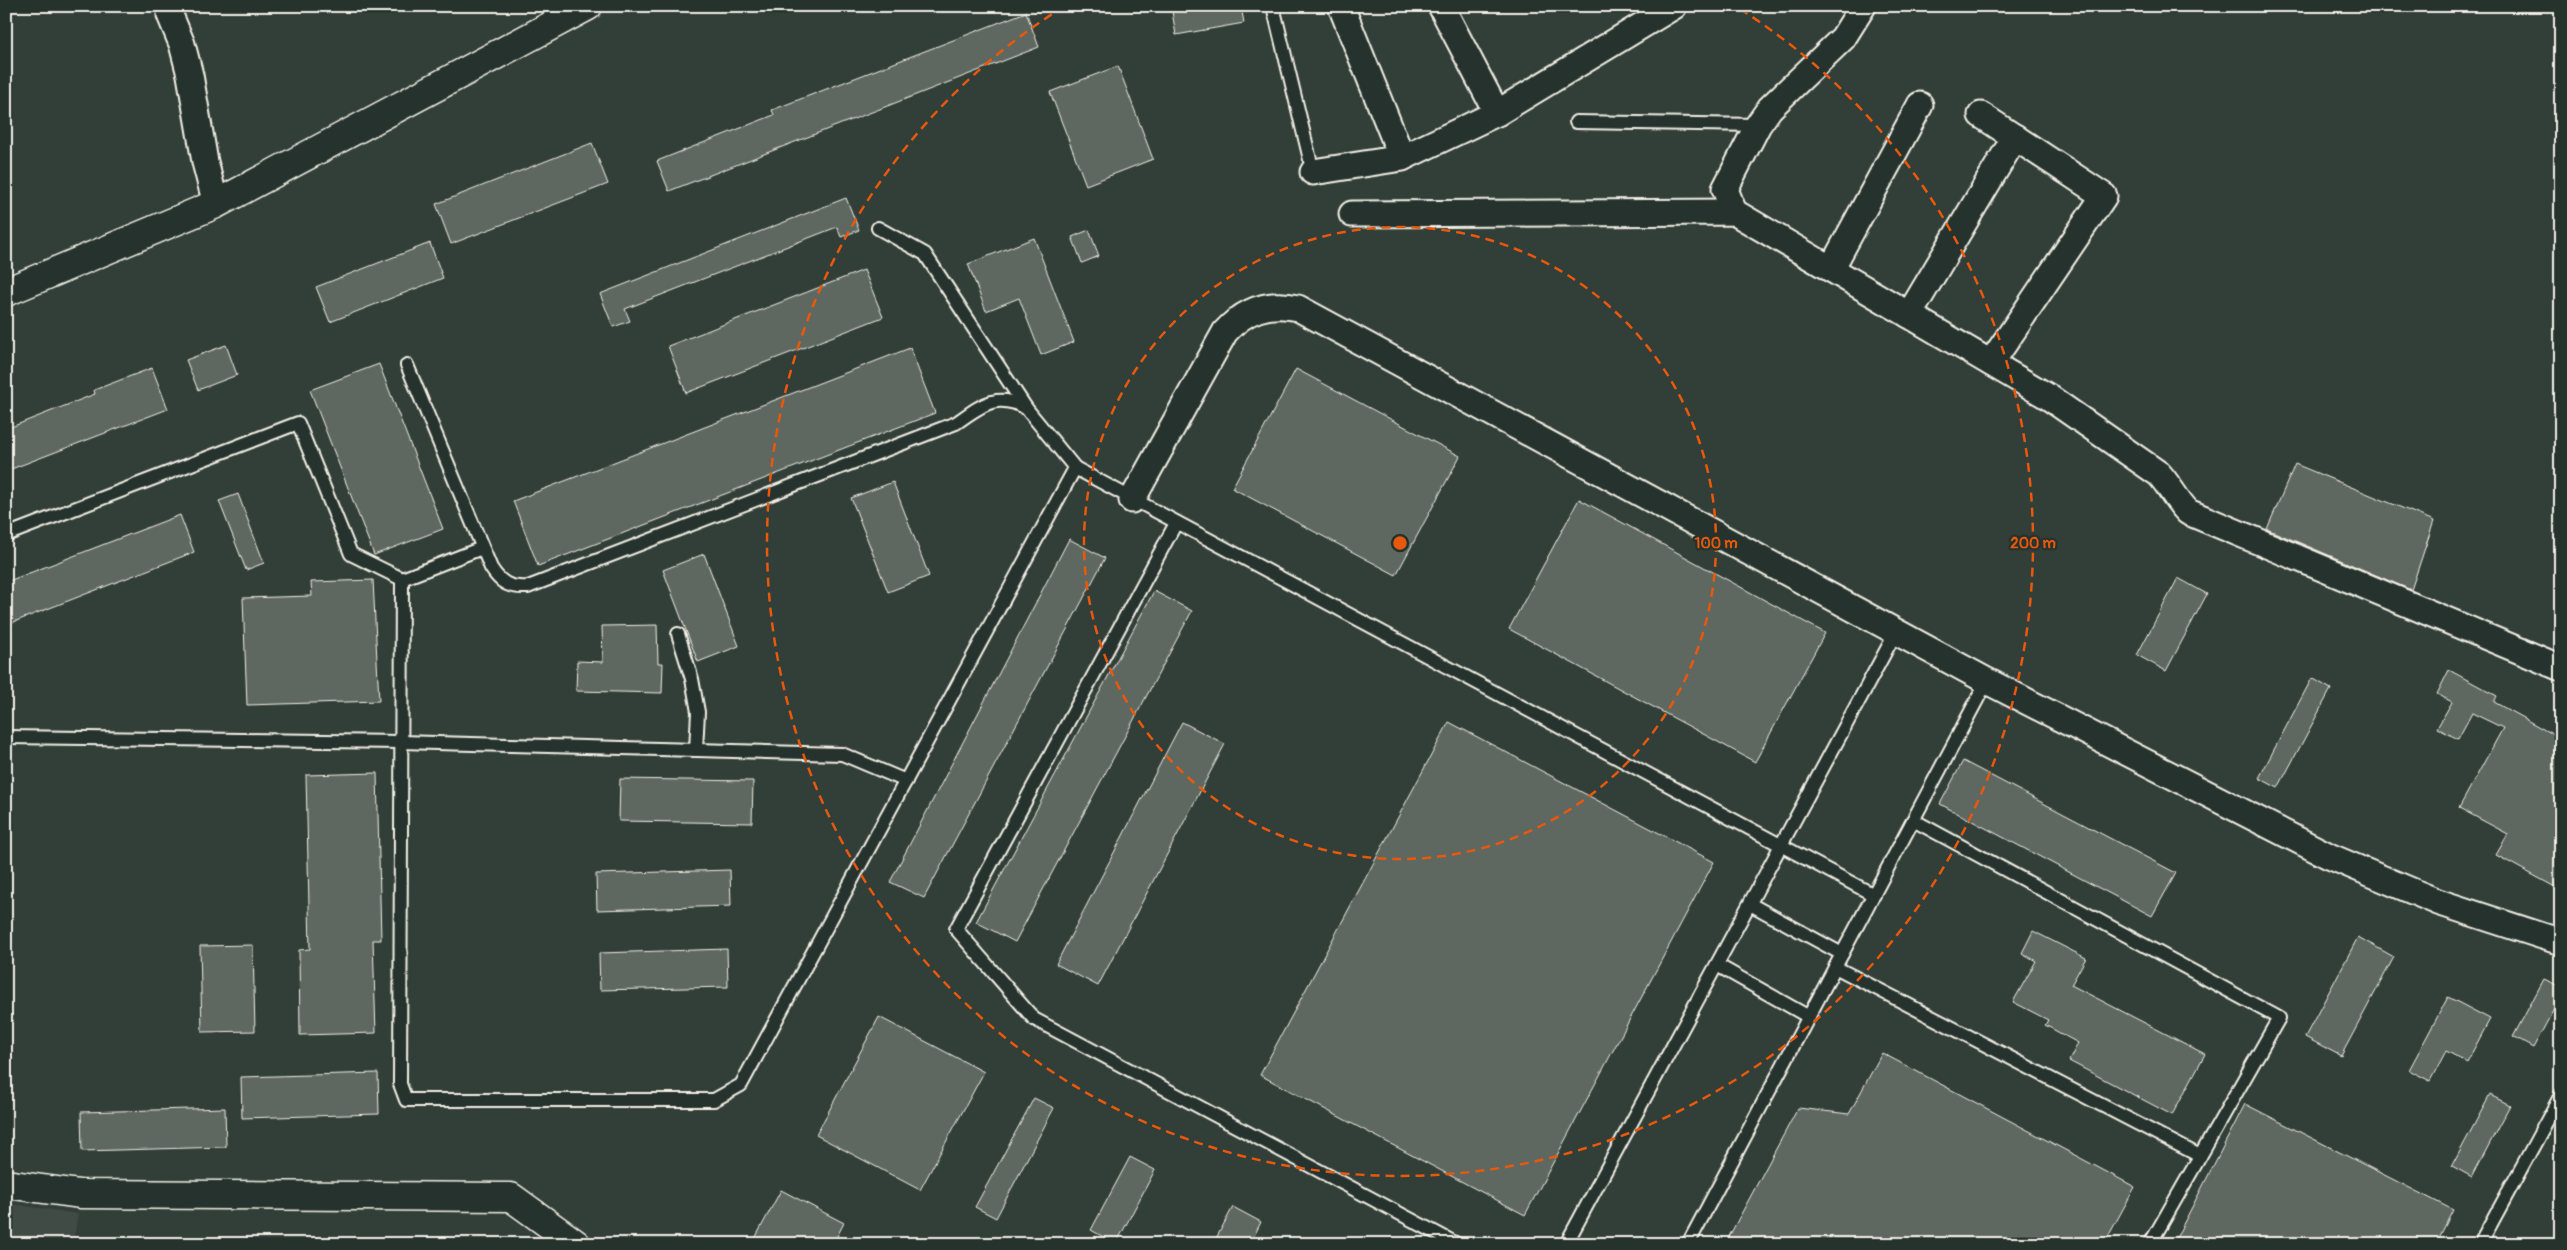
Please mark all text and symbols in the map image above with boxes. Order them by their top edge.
centre of rings [1391,534,1409,552]
text: 100 m [1695,534,1737,553]
text: 200 m [2010,534,2056,553]

